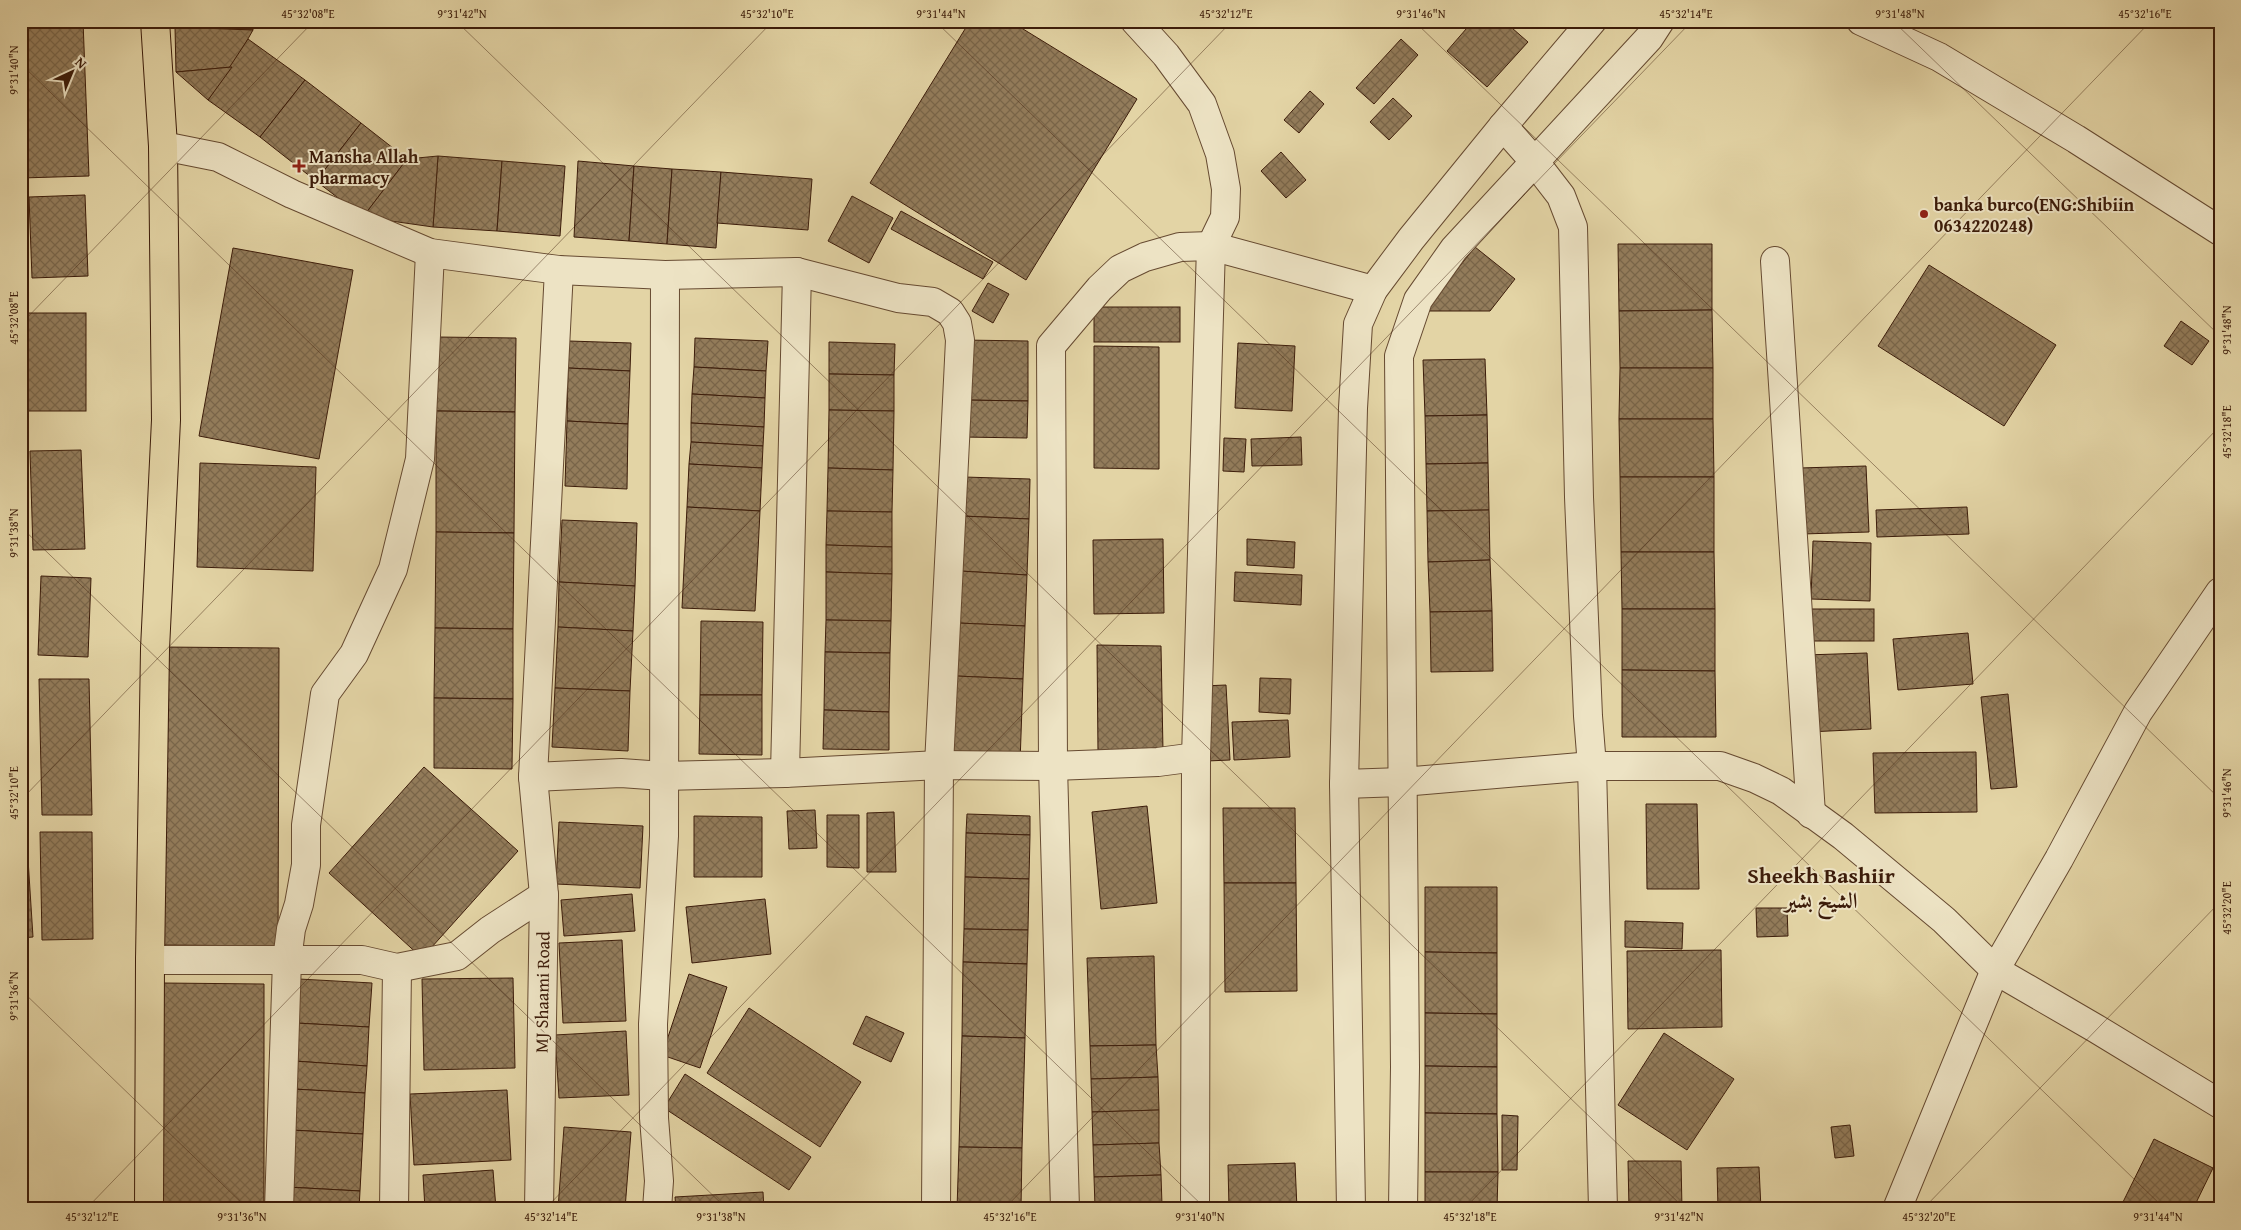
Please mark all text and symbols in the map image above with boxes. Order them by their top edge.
text: 45°32'08"E [281,5,335,22]
text: 9°31'42"N [437,5,487,22]
text: 45°32'10"E [740,5,794,22]
text: 9°31'44"N [916,5,966,22]
text: 45°32'12"E [1199,5,1253,22]
text: 9°31'46"N [1396,5,1446,22]
text: 45°32'14"E [1659,5,1713,22]
text: 9°31'48"N [1875,5,1925,22]
text: 45°32'16"E [2118,5,2172,22]
text: 9°31'40"N [5,45,22,95]
north arrow [48,48,98,98]
text: N [71,52,92,74]
place label: Mansha Allah pharmacy [309,143,419,191]
marker: Mansha Allah pharmacy [293,160,305,172]
place label: banka burco(ENG:Shibiin 0634220248) [1934,191,2135,239]
marker: banka burco(ENG:Shibiin 0634220248) [1918,208,1930,220]
text: 45°32'08"E [5,291,22,345]
text: 9°31'48"N [2218,305,2235,355]
text: 45°32'18"E [2218,405,2235,459]
text: 9°31'38"N [5,508,22,558]
text: 45°32'10"E [5,766,22,820]
text: 9°31'46"N [2218,768,2235,818]
district label: Sheekh Bashiir الشيخ بشير [1747,859,1895,920]
text: 45°32'20"E [2218,881,2235,935]
street label: MJ Shaami Road [527,931,557,1053]
text: 9°31'36"N [5,971,22,1021]
text: 45°32'12"E [65,1208,119,1225]
text: 9°31'36"N [217,1208,267,1225]
text: 45°32'14"E [524,1208,578,1225]
text: 9°31'38"N [696,1208,746,1225]
text: 45°32'16"E [983,1208,1037,1225]
text: 9°31'40"N [1175,1208,1225,1225]
text: 45°32'18"E [1443,1208,1497,1225]
text: 9°31'42"N [1654,1208,1704,1225]
text: 45°32'20"E [1902,1208,1956,1225]
text: 9°31'44"N [2133,1208,2183,1225]

